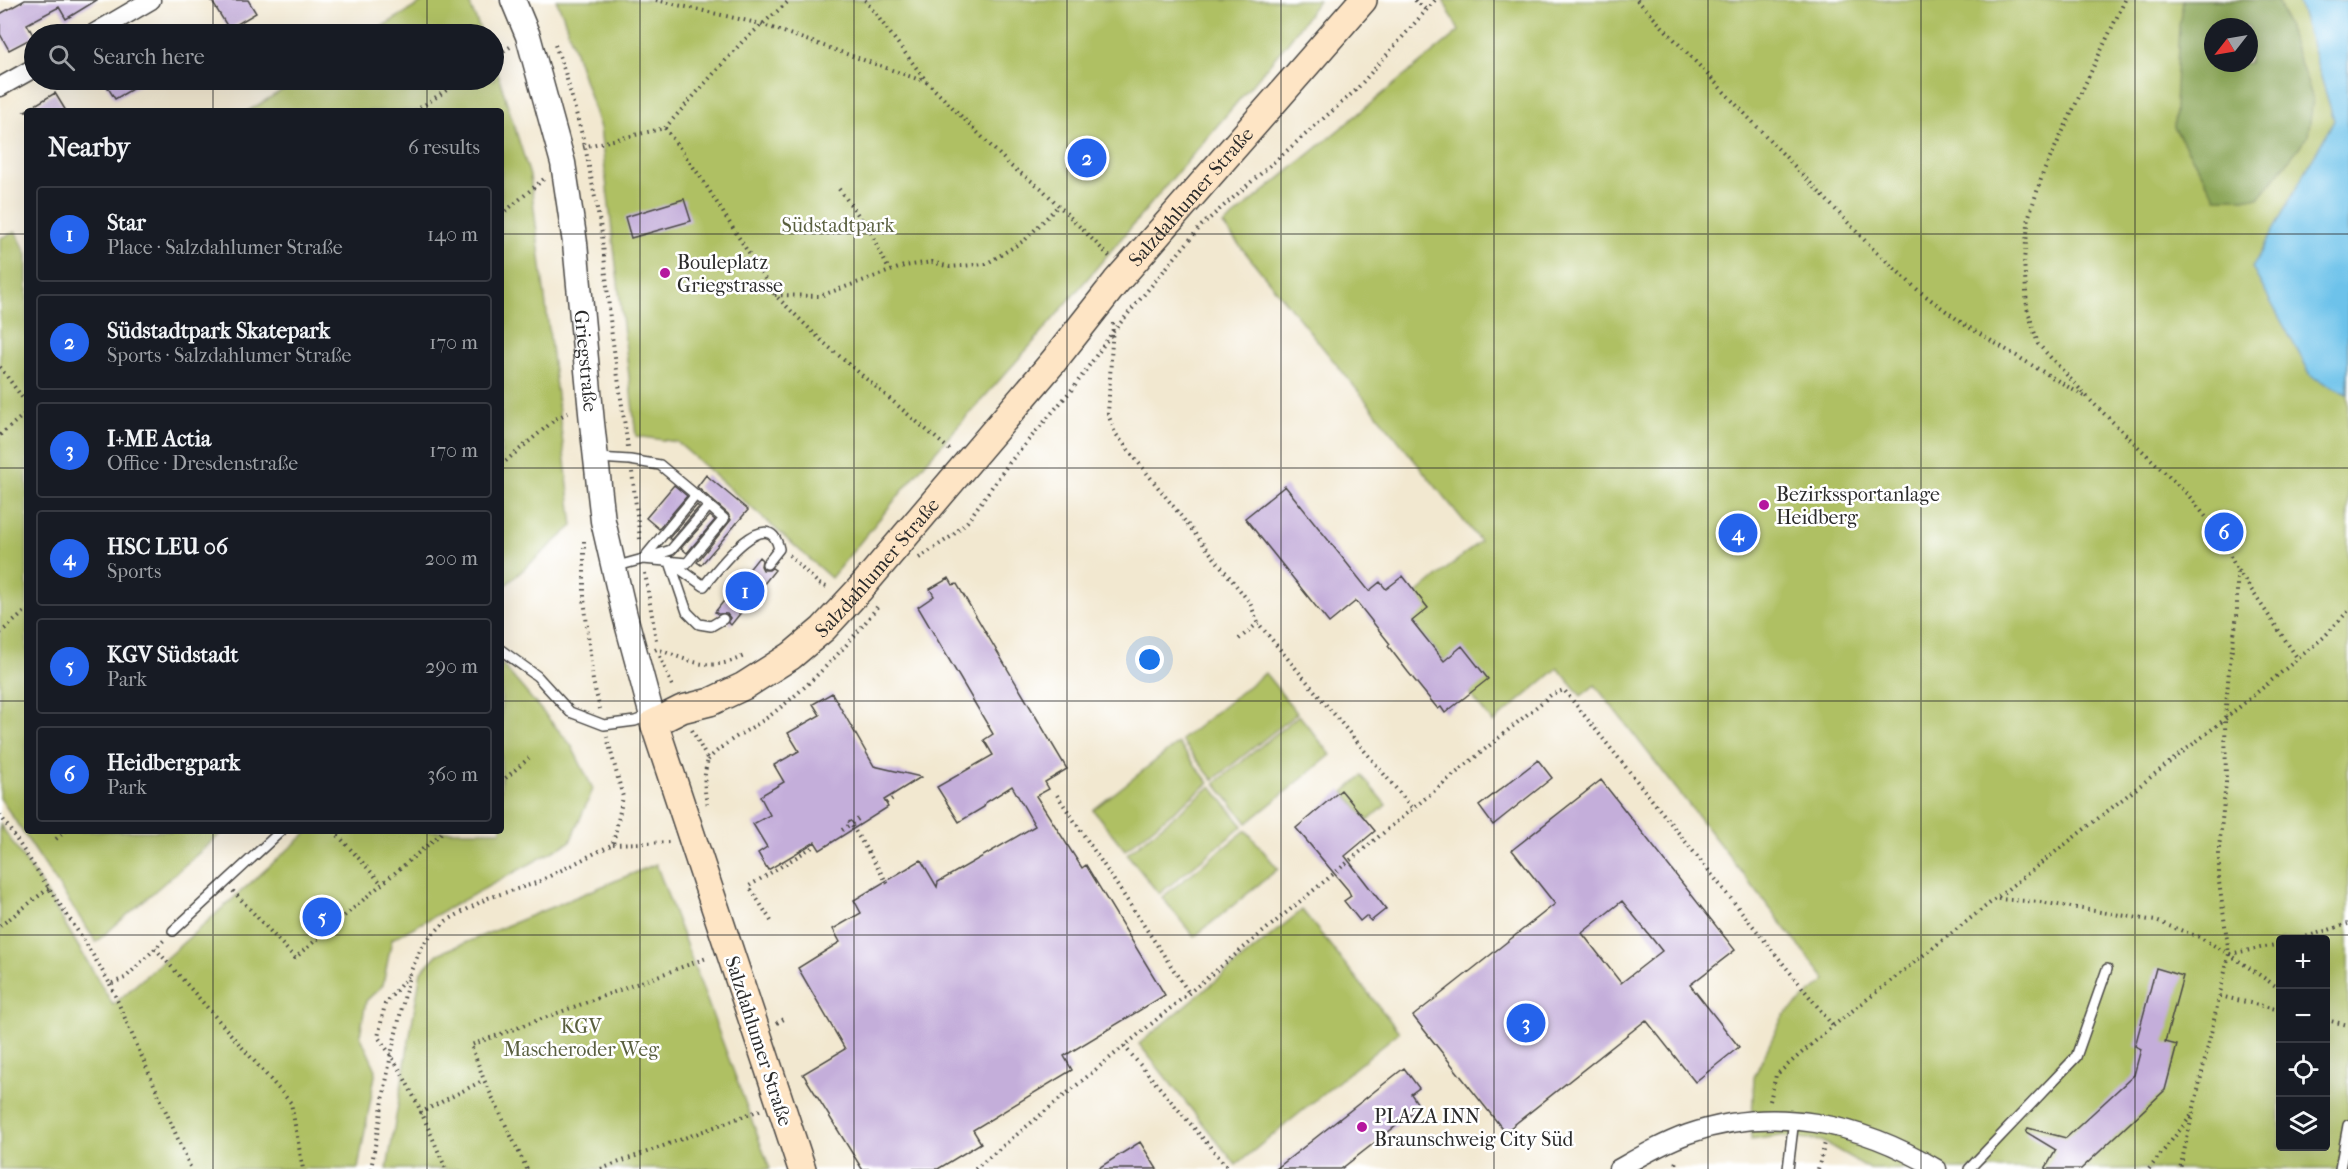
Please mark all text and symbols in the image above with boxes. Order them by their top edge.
north arrow [2204,18,2258,72]
search box [24,24,504,90]
icon: search [45,41,78,74]
text: Search here [93,44,205,70]
street label: Salzdahlumer Straße [1124,123,1258,271]
text: Nearby [48,132,130,163]
text: 6 results [408,136,480,159]
pin: 2 [1068,136,1106,180]
text: Star [107,210,146,236]
park label: Südstadtpark [782,214,895,237]
text: 1 [66,223,73,246]
text: 140 m [427,223,478,246]
text: Place · Salzdahlumer Straße [107,236,343,259]
place label: Bouleplatz Griegstrasse [677,251,783,297]
marker: Bouleplatz Griegstrasse [658,266,672,280]
street label: Griegstraße [569,309,602,413]
text: Südstadtpark Skatepark [107,318,330,344]
text: 2 [64,331,75,354]
text: 170 m [429,331,478,354]
text: Sports · Salzdahlumer Straße [107,344,351,367]
text: I+ME Actia [107,426,211,452]
text: 3 [65,439,74,462]
text: 170 m [429,439,478,462]
text: Office · Dresdenstraße [107,452,298,475]
place label: Bezirkssportanlage Heidberg [1776,483,1940,529]
street label: Salzdahlumer Straße [811,493,944,643]
marker: Bezirkssportanlage Heidberg [1757,498,1771,512]
pin: 4 [1718,510,1758,556]
pin: 6 [2204,510,2244,554]
text: HSC LEU 06 [107,534,228,560]
text: 4 [64,547,75,570]
text: 200 m [425,547,478,570]
text: Sports [107,560,161,583]
pin: 1 [726,568,764,614]
text: KGV Südstadt [107,642,238,668]
your location [1135,645,1164,674]
text: 5 [65,655,74,678]
text: 290 m [425,655,478,678]
text: Park [107,668,147,691]
text: Heidbergpark [107,750,240,776]
text: 6 [64,763,75,786]
text: 360 m [427,763,478,786]
text: Park [107,776,147,799]
pin: 5 [302,894,342,940]
map controls [2276,935,2330,1151]
button: + [2276,935,2330,989]
street label: Salzdahlumer Straße [720,953,797,1129]
button: − [2276,989,2330,1043]
pin: 3 [1506,1000,1546,1046]
park label: KGV Mascheroder Weg [503,1015,659,1061]
button: locate [2276,1043,2330,1097]
button: layers [2276,1097,2330,1151]
place label: PLAZA INN Braunschweig City Süd [1374,1105,1574,1151]
marker: PLAZA INN Braunschweig City Süd [1355,1120,1369,1134]

